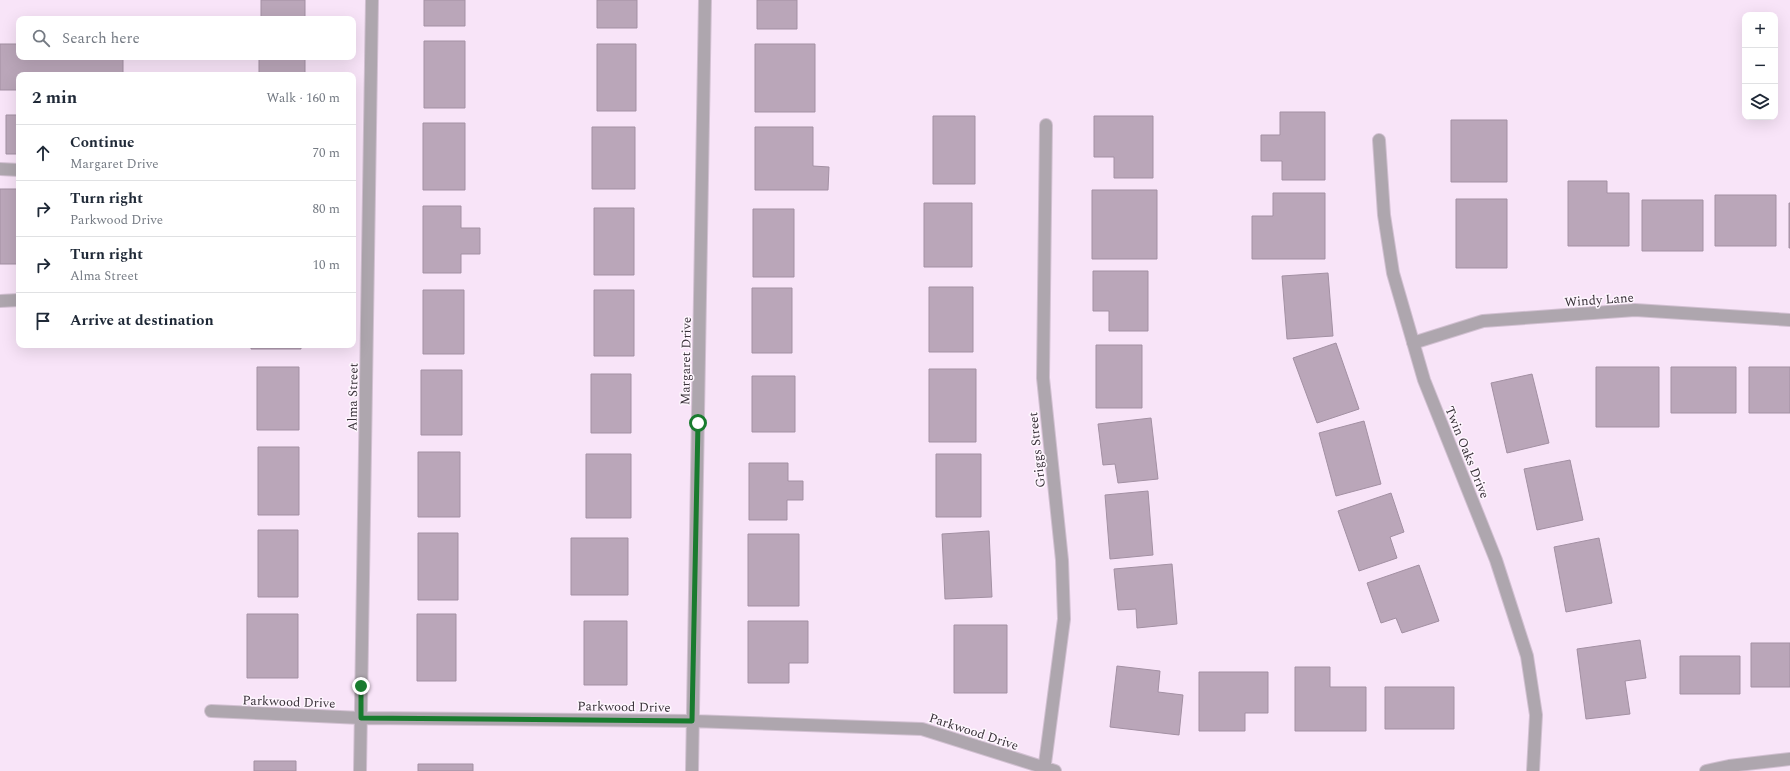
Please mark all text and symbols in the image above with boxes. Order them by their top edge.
map controls [1742,12,1778,120]
button: + [1742,12,1778,48]
search box [16,16,356,60]
icon: search [30,27,52,49]
text: Search here [62,27,140,50]
button: − [1742,48,1778,84]
button: layers [1742,84,1778,120]
text: 2 min [32,85,77,111]
text: Walk · 160 m [266,88,340,108]
text: Continue [70,131,135,154]
icon: ahead [32,142,54,164]
text: 70 m [313,143,340,163]
text: Margaret Drive [70,154,158,174]
text: Turn right [70,187,143,210]
icon: right [32,198,54,220]
text: 80 m [313,199,340,219]
text: Parkwood Drive [70,210,163,230]
text: Turn right [70,243,143,266]
icon: right [32,254,54,276]
text: 10 m [313,255,340,275]
text: Alma Street [70,266,138,286]
street label: Windy Lane [1564,288,1634,312]
text: Arrive at destination [70,309,214,332]
icon: arrive [32,310,54,332]
street label: Margaret Drive [675,317,697,405]
street label: Alma Street [342,362,364,431]
street label: Twin Oaks Drive [1439,403,1495,502]
street label: Griggs Street [1023,411,1051,489]
route start [689,414,707,432]
route end [352,677,370,695]
street label: Parkwood Drive [242,690,336,714]
street label: Parkwood Drive [577,696,671,718]
street label: Parkwood Drive [926,708,1021,756]

